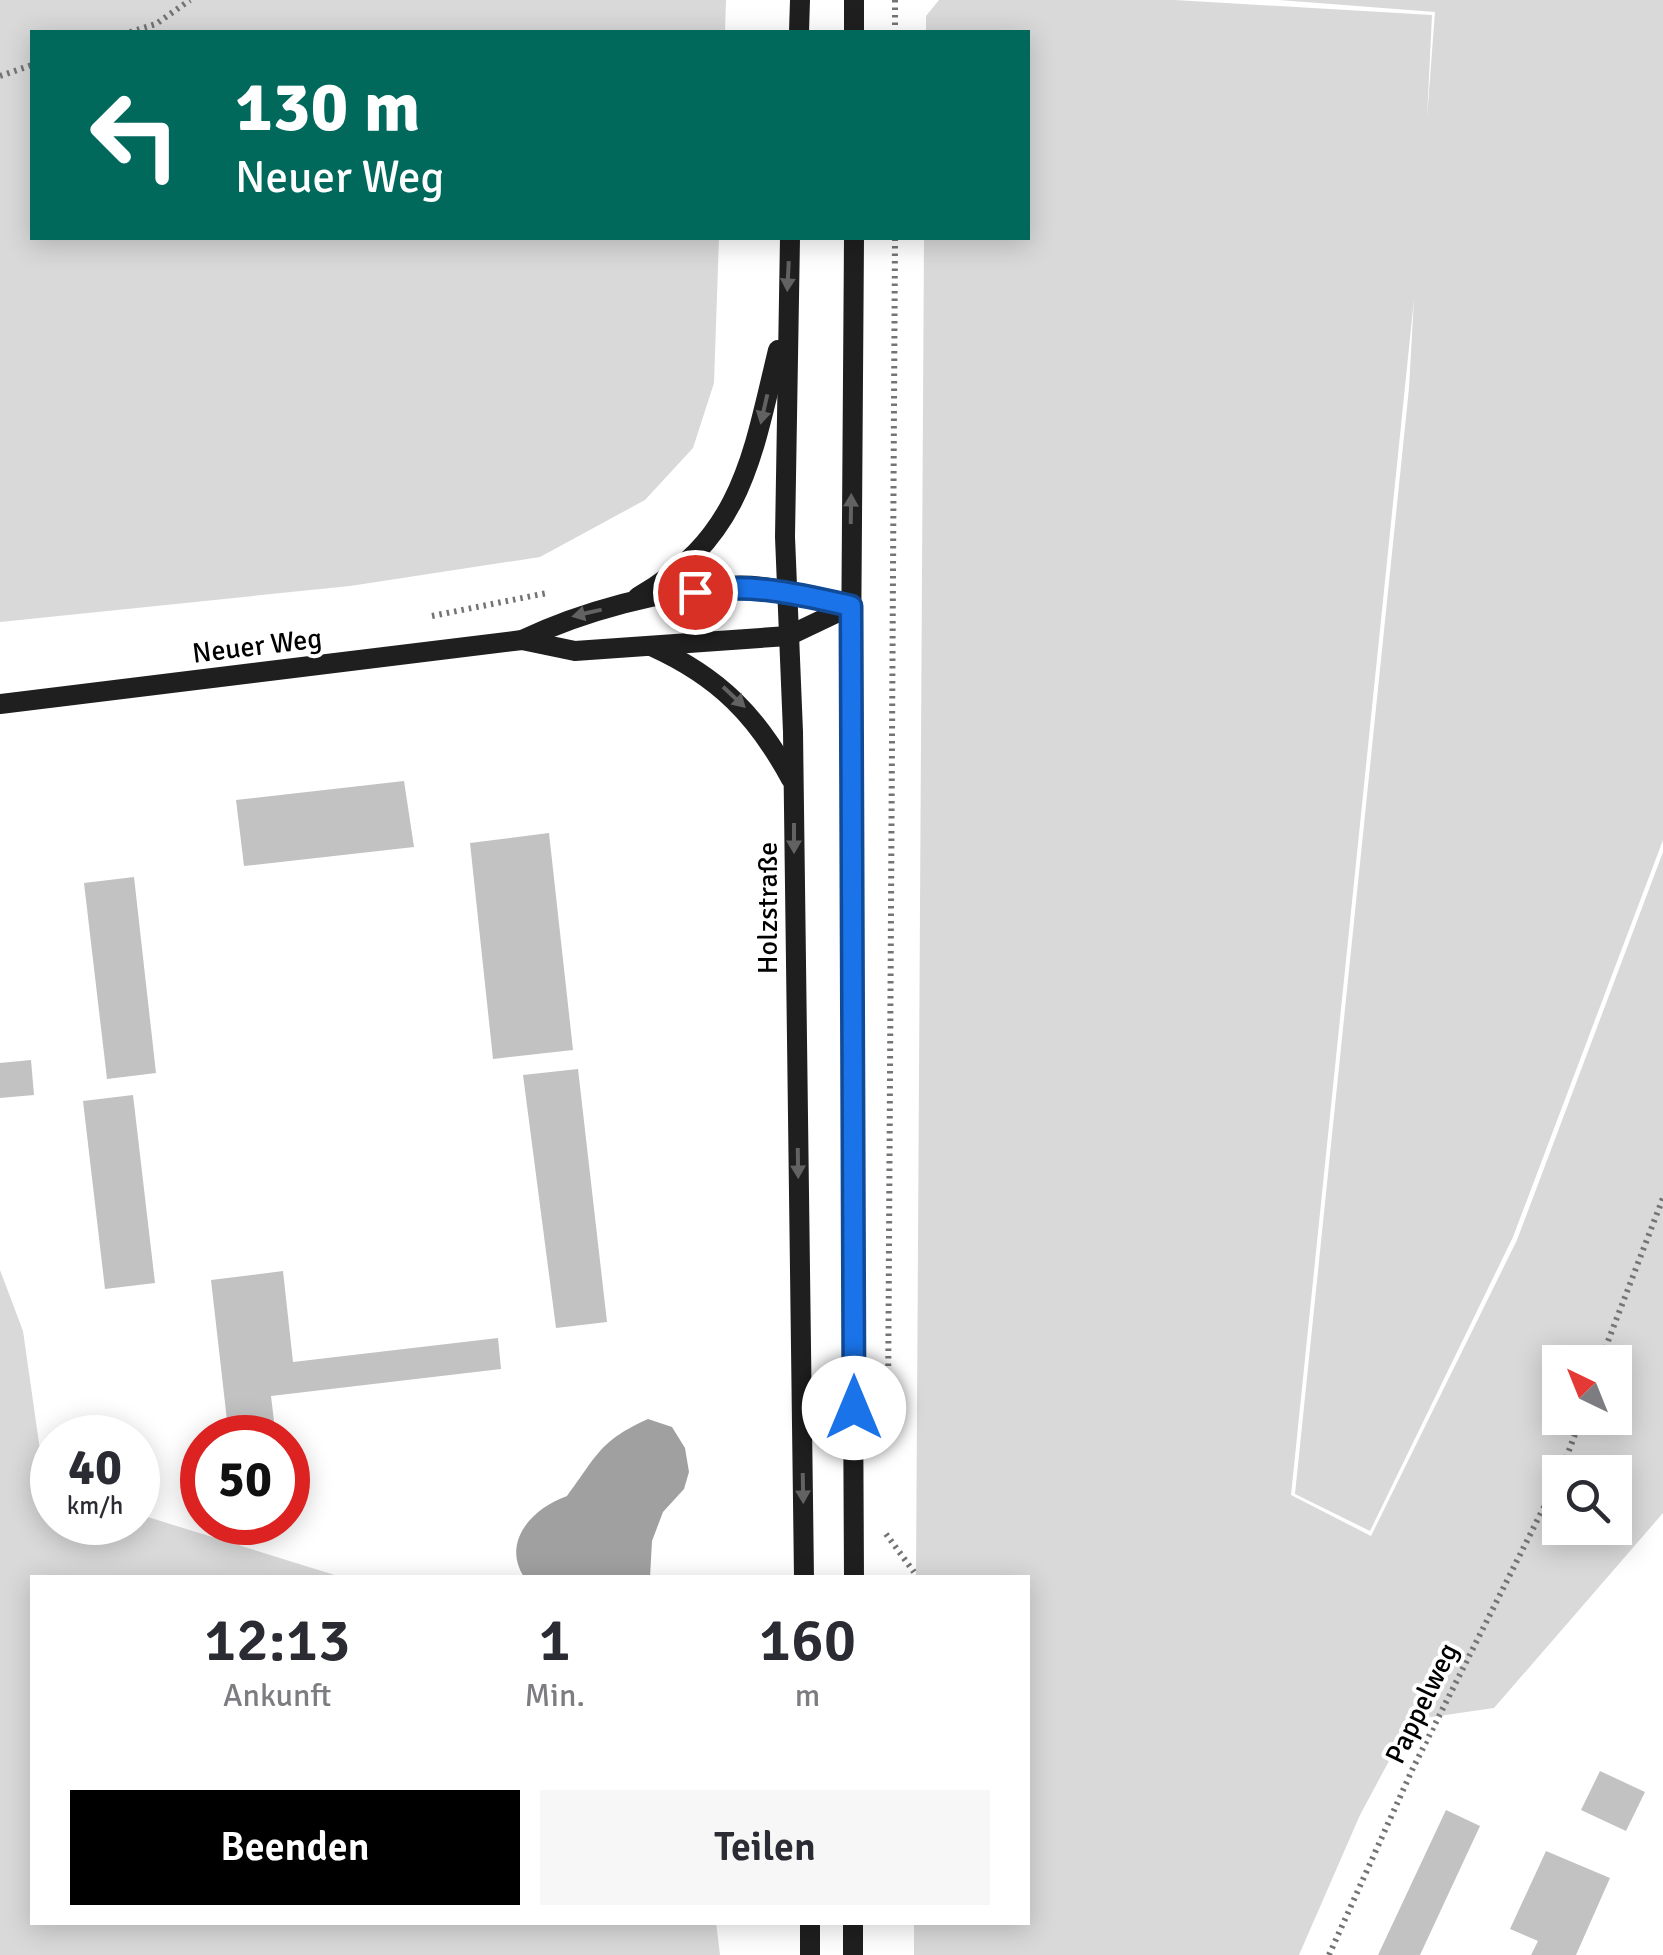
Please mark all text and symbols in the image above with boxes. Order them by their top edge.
text: 130 m [235,64,420,150]
icon: left [70,70,200,200]
text: Neuer Weg [235,150,444,205]
one-way arrow [780,260,796,292]
one-way arrow [755,394,771,425]
one-way arrow [843,492,859,524]
pin [653,550,738,635]
icon: arrive [668,565,723,620]
one-way arrow [571,606,602,622]
street label: Neuer Weg [190,621,324,671]
one-way arrow [722,685,746,708]
one-way arrow [786,823,802,855]
street label: Holzstraße [751,842,785,974]
one-way arrow [790,1148,806,1180]
north arrow [1542,1345,1632,1435]
map controls [1542,1345,1632,1545]
position arrow [802,1356,906,1460]
speed limit sign: 50 [180,1415,310,1545]
text: 40 [68,1437,122,1499]
button: search [1542,1455,1632,1545]
one-way arrow [795,1473,811,1505]
text: km/h [67,1490,123,1521]
text: 12:13 [204,1604,351,1678]
text: 1 [538,1604,571,1678]
text: 160 [759,1604,856,1678]
street label: Pappelweg [1378,1638,1466,1769]
text: Ankunft [223,1676,331,1715]
text: Min. [524,1676,585,1715]
text: m [795,1676,820,1715]
button: Beenden [70,1790,520,1905]
button: Teilen [540,1790,990,1905]

